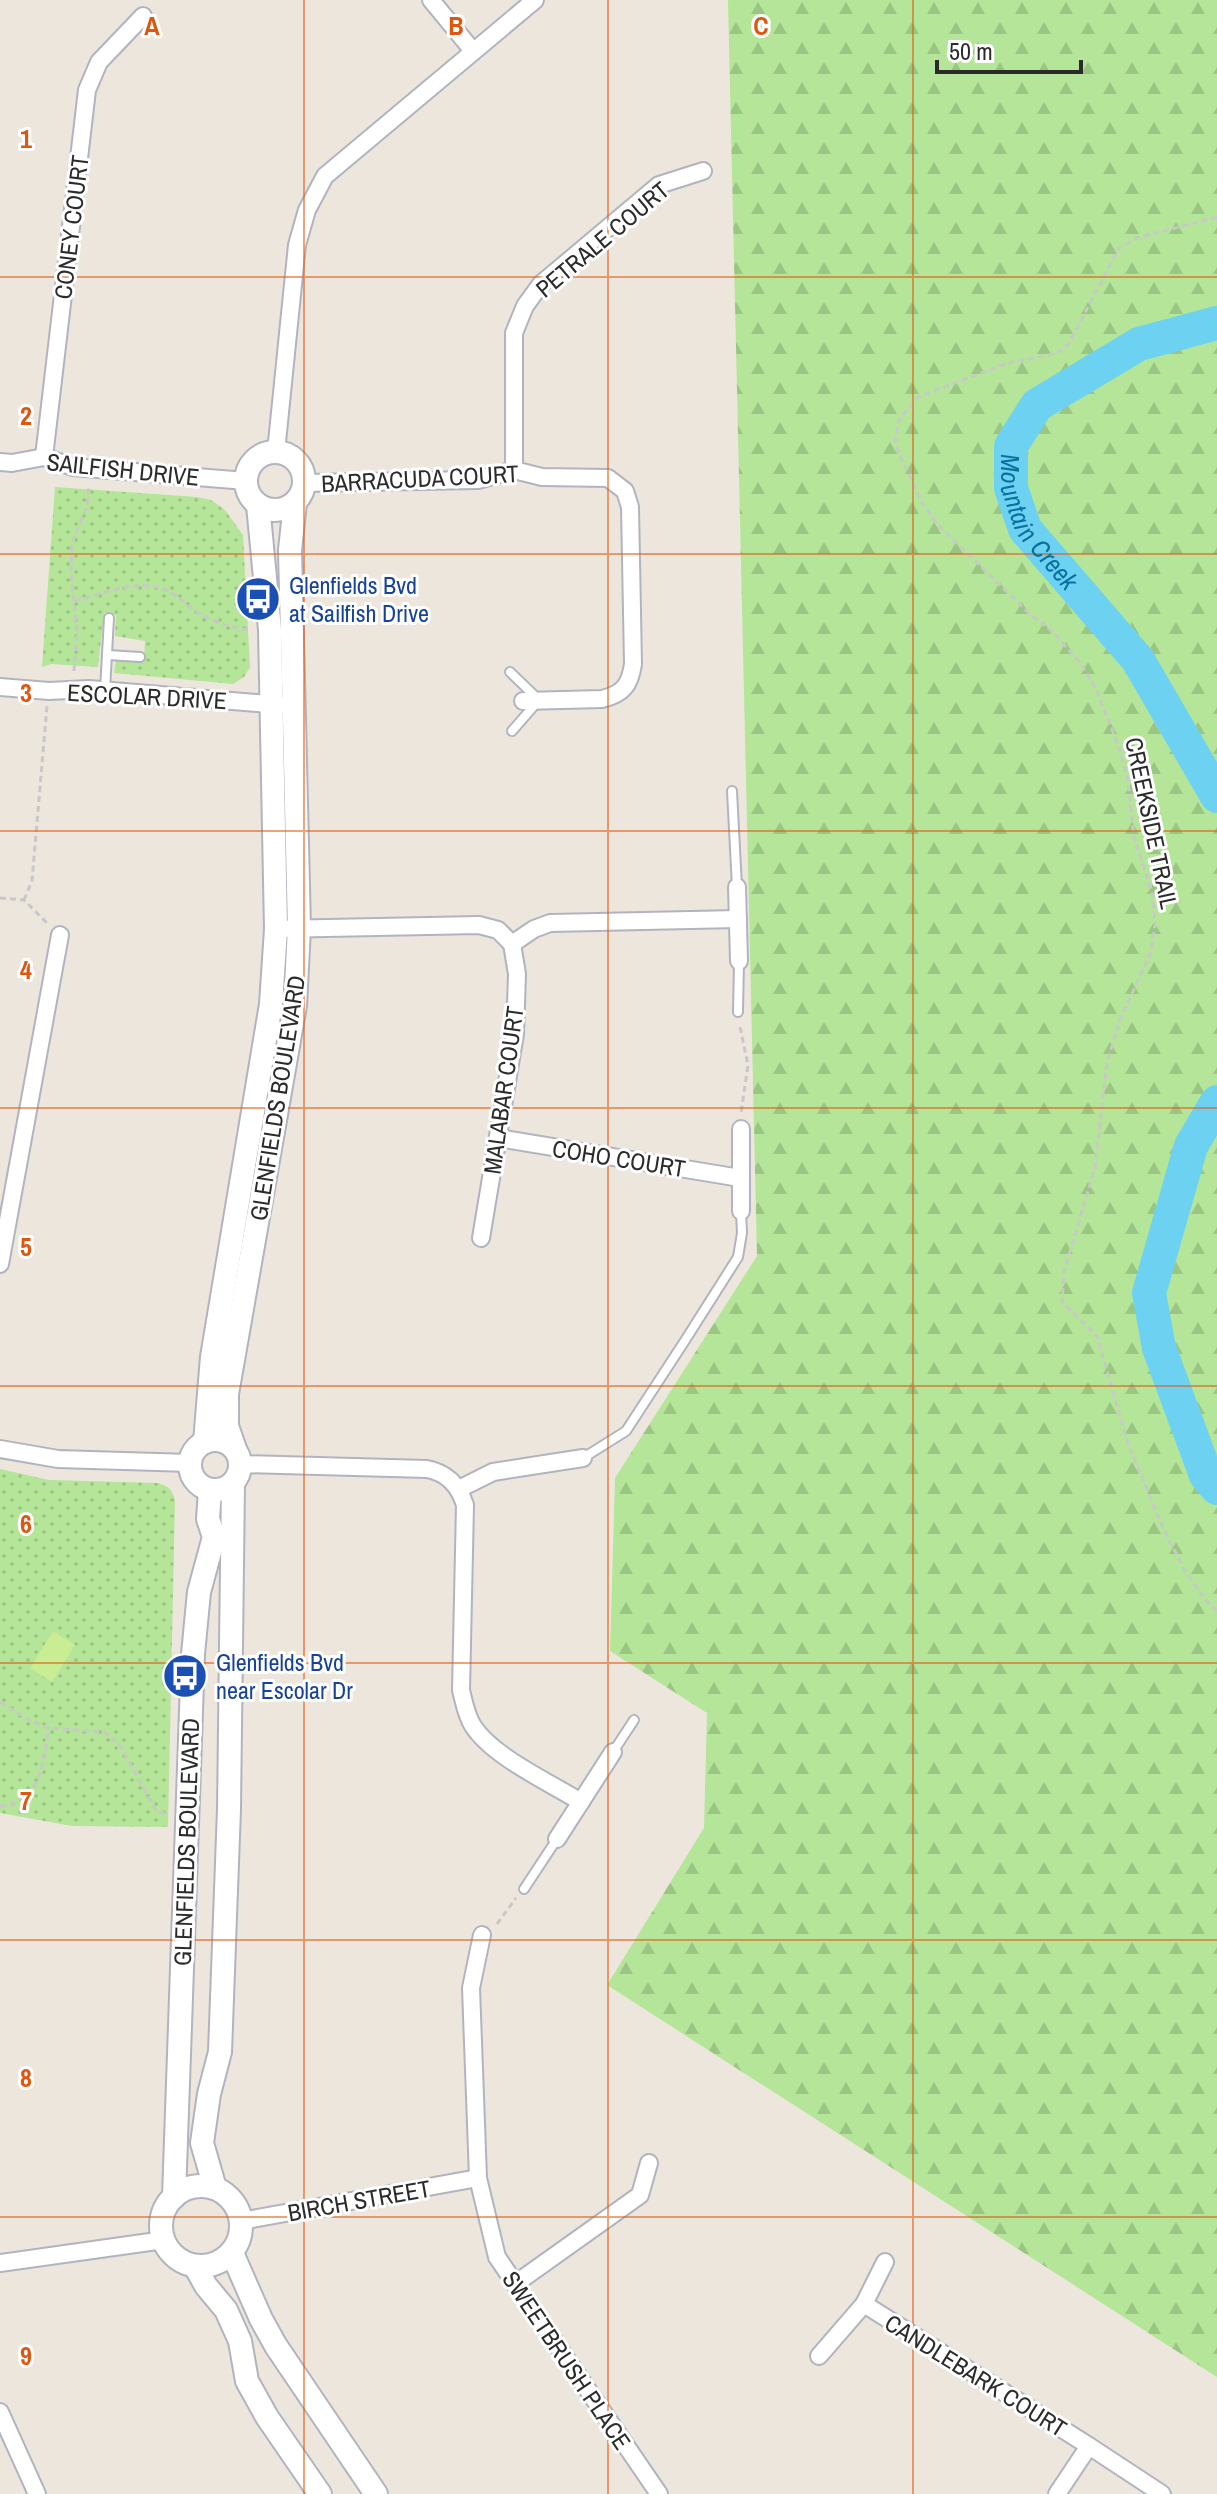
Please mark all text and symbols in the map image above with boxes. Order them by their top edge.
text: A [144,8,160,43]
text: B [448,8,464,43]
text: C [753,8,769,43]
scale bar [937,24,1081,74]
text: 50 m [949,35,993,67]
text: 1 [20,121,32,156]
street label: CONEY COURT [46,153,96,301]
street label: PETRALE COURT [529,174,675,304]
text: 2 [20,398,32,433]
street label: SAILFISH DRIVE [45,445,201,493]
water label: Mountain Creek [993,454,1088,598]
street label: BARRACUDA COURT [321,457,519,499]
place label: Glenfields Bvd at Sailfish Drive [289,569,429,629]
bus stop icon: Glenfields Bvd at Sailfish Drive [234,575,282,623]
text: 3 [20,675,32,710]
street label: ESCOLAR DRIVE [66,676,228,716]
street label: CREEKSIDE TRAIL [1118,734,1186,912]
text: 4 [20,952,32,987]
street label: GLENFIELDS BOULEVARD [242,973,312,1223]
street label: MALABAR COURT [475,1004,531,1176]
street label: COHO COURT [550,1132,688,1184]
text: 5 [20,1229,32,1264]
text: 6 [20,1506,32,1541]
place label: Glenfields Bvd near Escolar Dr [216,1646,353,1706]
bus stop icon: Glenfields Bvd near Escolar Dr [161,1652,209,1700]
street label: GLENFIELDS BOULEVARD [166,1718,206,1966]
text: 7 [20,1783,32,1818]
text: 8 [20,2060,32,2095]
street label: BIRCH STREET [285,2172,433,2228]
street label: SWEETBRUSH PLACE [495,2264,639,2456]
street label: CANDLEBARK COURT [879,2306,1073,2444]
text: 9 [20,2338,32,2373]

